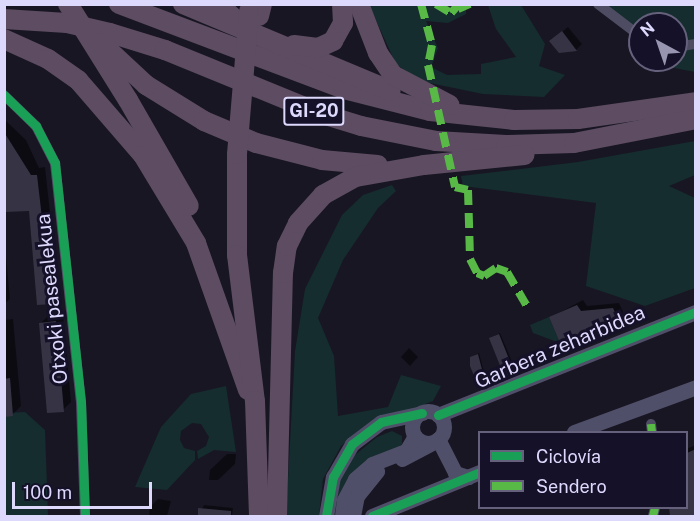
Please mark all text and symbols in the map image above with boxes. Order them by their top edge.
north arrow [628,12,688,72]
text: N [636,18,658,41]
road number: GI-20 [282,96,346,126]
street label: Otxoki pasealekua [31,213,73,385]
street label: Garbera zeharbidea [471,300,649,394]
legend [478,431,688,509]
text: Ciclovía [536,446,601,467]
scale bar [15,470,154,508]
text: Sendero [536,476,607,497]
text: 100 m [23,482,72,503]

